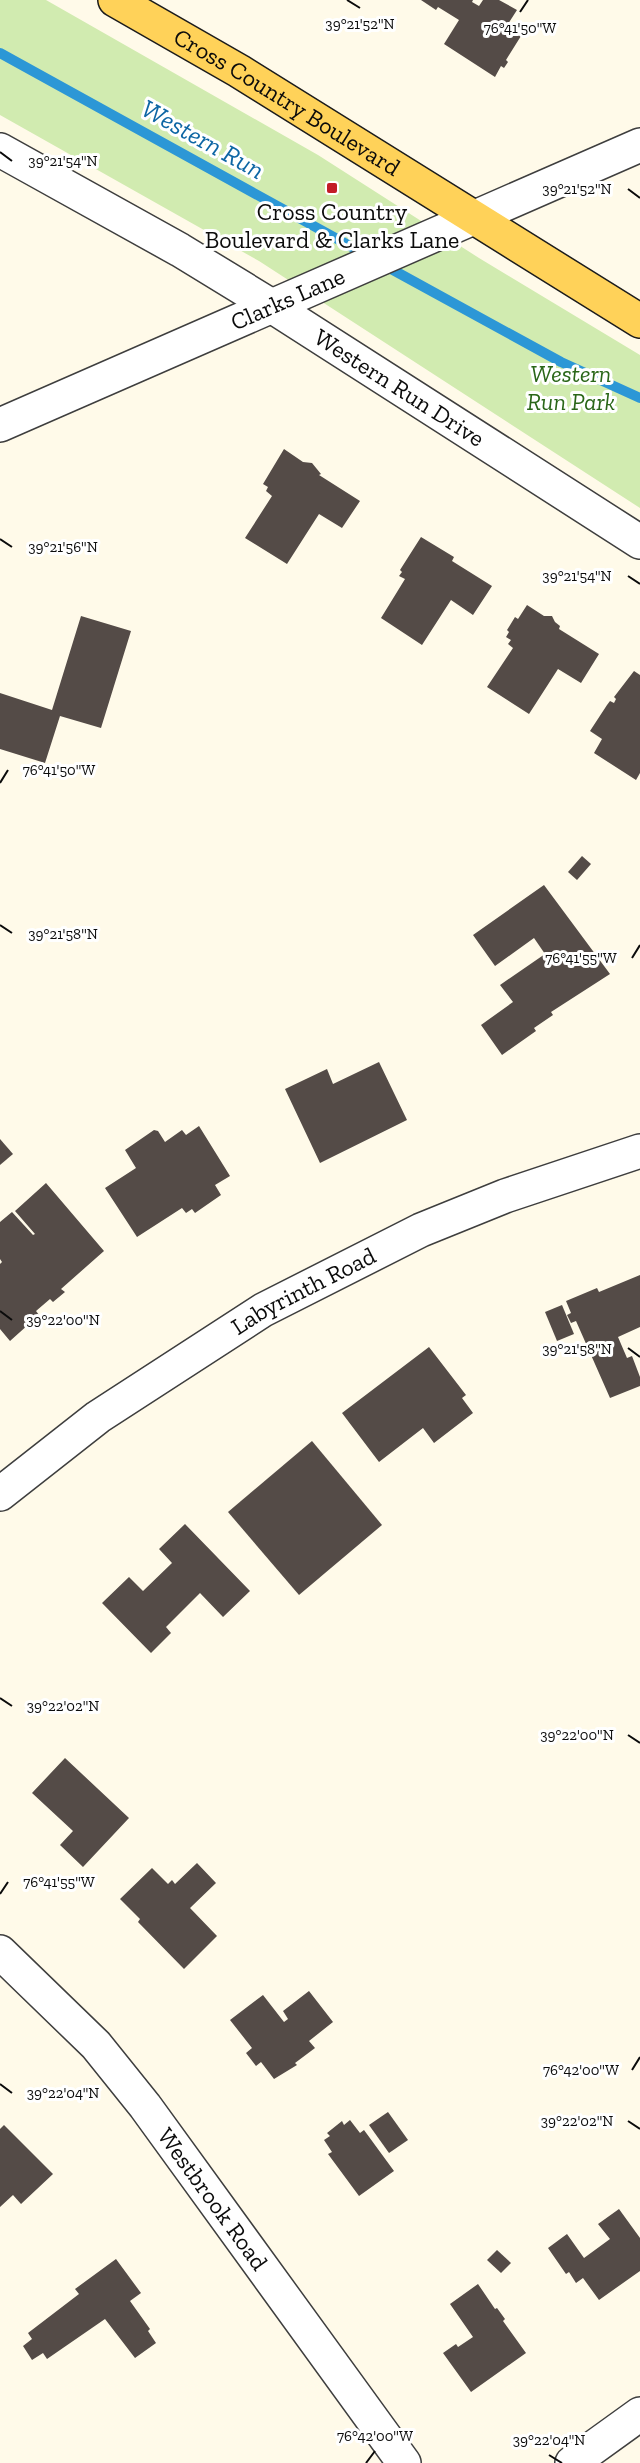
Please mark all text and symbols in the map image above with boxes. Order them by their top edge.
text: 39°21'52"N [325,15,395,33]
text: 76°41'50"W [484,19,556,37]
street label: Cross Country Boulevard [169,22,406,182]
water label: Western Run [136,92,270,186]
text: 39°21'54"N [28,152,98,170]
text: 39°21'52"N [542,180,612,198]
marker: Cross Country Boulevard & Clarks Lane [325,181,339,195]
place label: Cross Country Boulevard & Clarks Lane [205,197,459,254]
street label: Clarks Lane [226,261,349,336]
street label: Western Run Drive [309,322,490,453]
park label: Western Run Park [527,359,616,416]
text: 39°21'56"N [28,538,98,556]
text: 39°21'54"N [542,567,612,585]
text: 76°41'50"W [23,761,95,779]
text: 39°21'58"N [28,925,98,943]
text: 76°41'55"W [545,949,617,967]
street label: Labyrinth Road [226,1240,380,1341]
text: 39°22'00"N [26,1311,100,1329]
text: 39°21'58"N [542,1340,612,1358]
text: 39°22'02"N [27,1697,99,1715]
text: 39°22'00"N [540,1726,614,1744]
text: 76°41'55"W [23,1873,95,1891]
text: 76°42'00"W [543,2061,619,2079]
text: 39°22'04"N [27,2084,99,2102]
text: 39°22'02"N [541,2112,613,2130]
street label: Westbrook Road [152,2122,274,2276]
text: 76°42'00"W [337,2427,413,2445]
text: 39°22'04"N [513,2431,585,2449]

